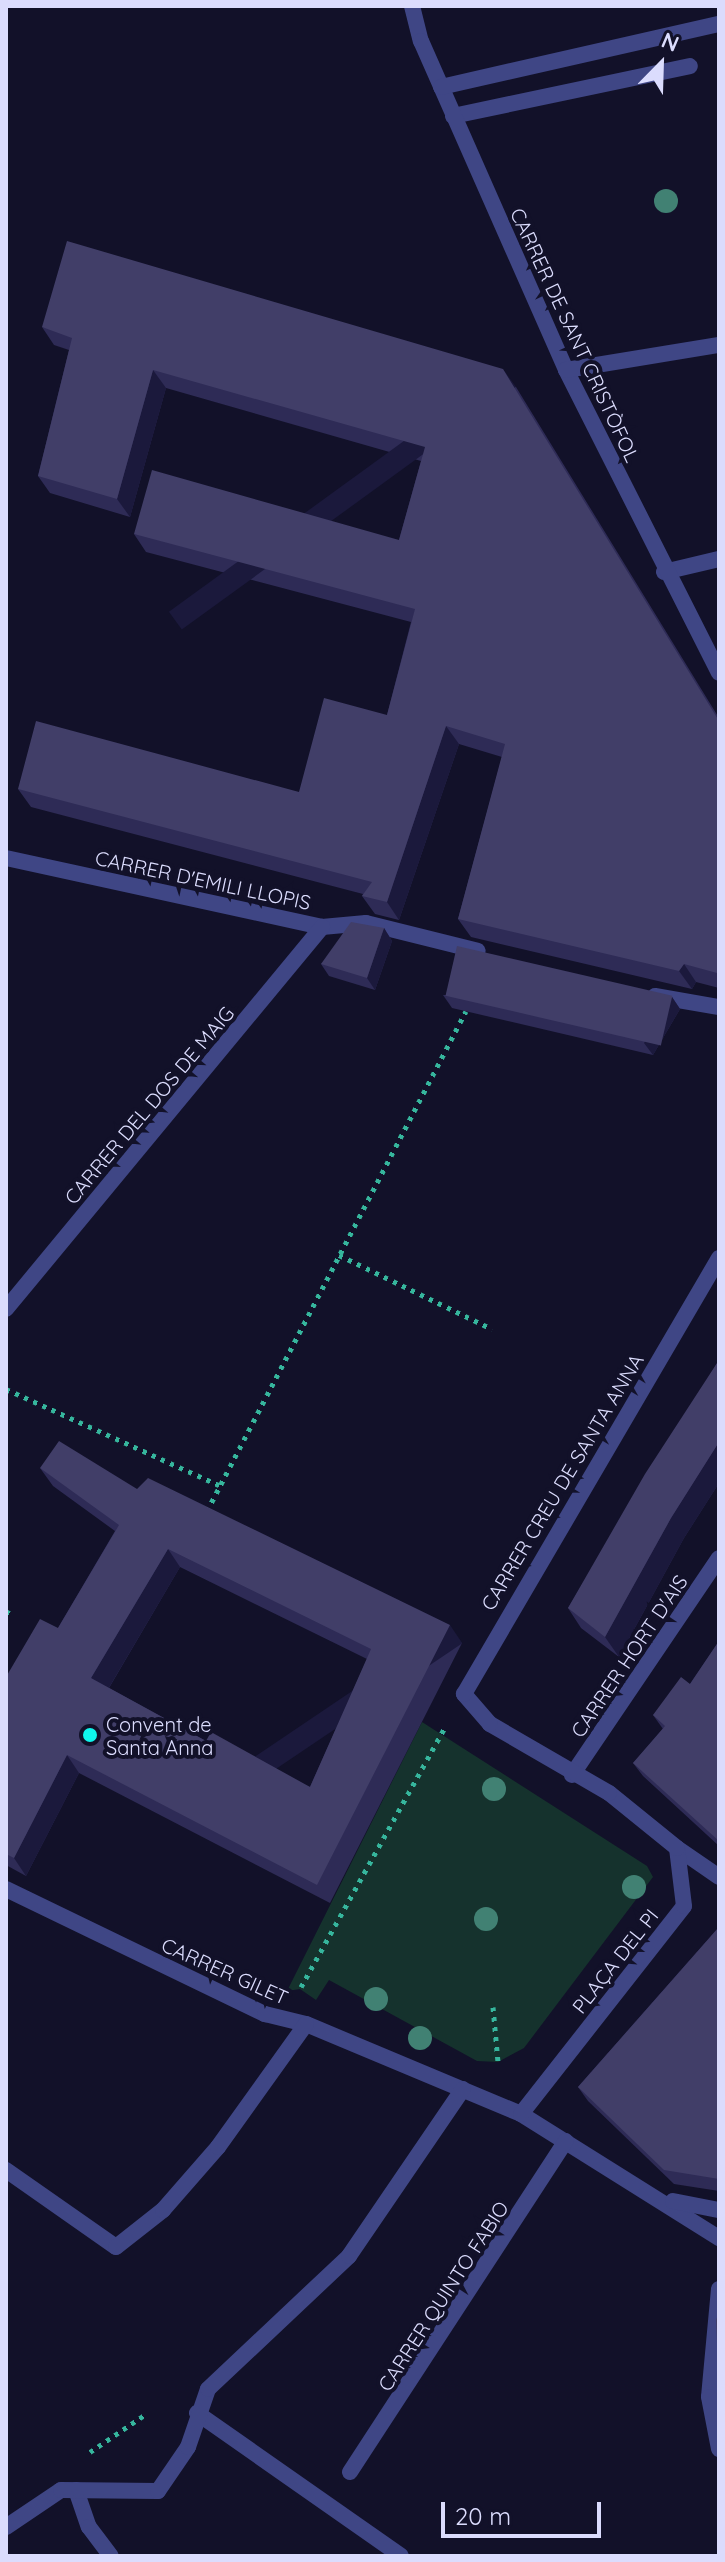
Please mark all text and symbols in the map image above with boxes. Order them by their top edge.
north arrow [621,24,701,104]
text: N [657,26,683,58]
street label: CARRER DE SANT CRISTÒFOL [505,204,645,466]
street label: CARRER D'EMILI LLOPIS [93,845,313,915]
street label: CARRER DEL DOS DE MAIG [59,1001,239,1209]
street label: CARRER CREU DE SANTA ANNA [476,1349,648,1615]
street label: CARRER HORT D'AIS [566,1570,692,1742]
place label: Convent de Santa Anna [106,1712,213,1759]
marker: Convent de Santa Anna [81,1726,99,1744]
street label: PLAÇA DEL PI [567,1904,663,2018]
street label: CARRER GILET [158,1932,292,2010]
street label: CARRER QUINTO FABIO [373,2196,513,2396]
scale bar [445,2486,605,2536]
text: 20 m [455,2501,511,2531]

